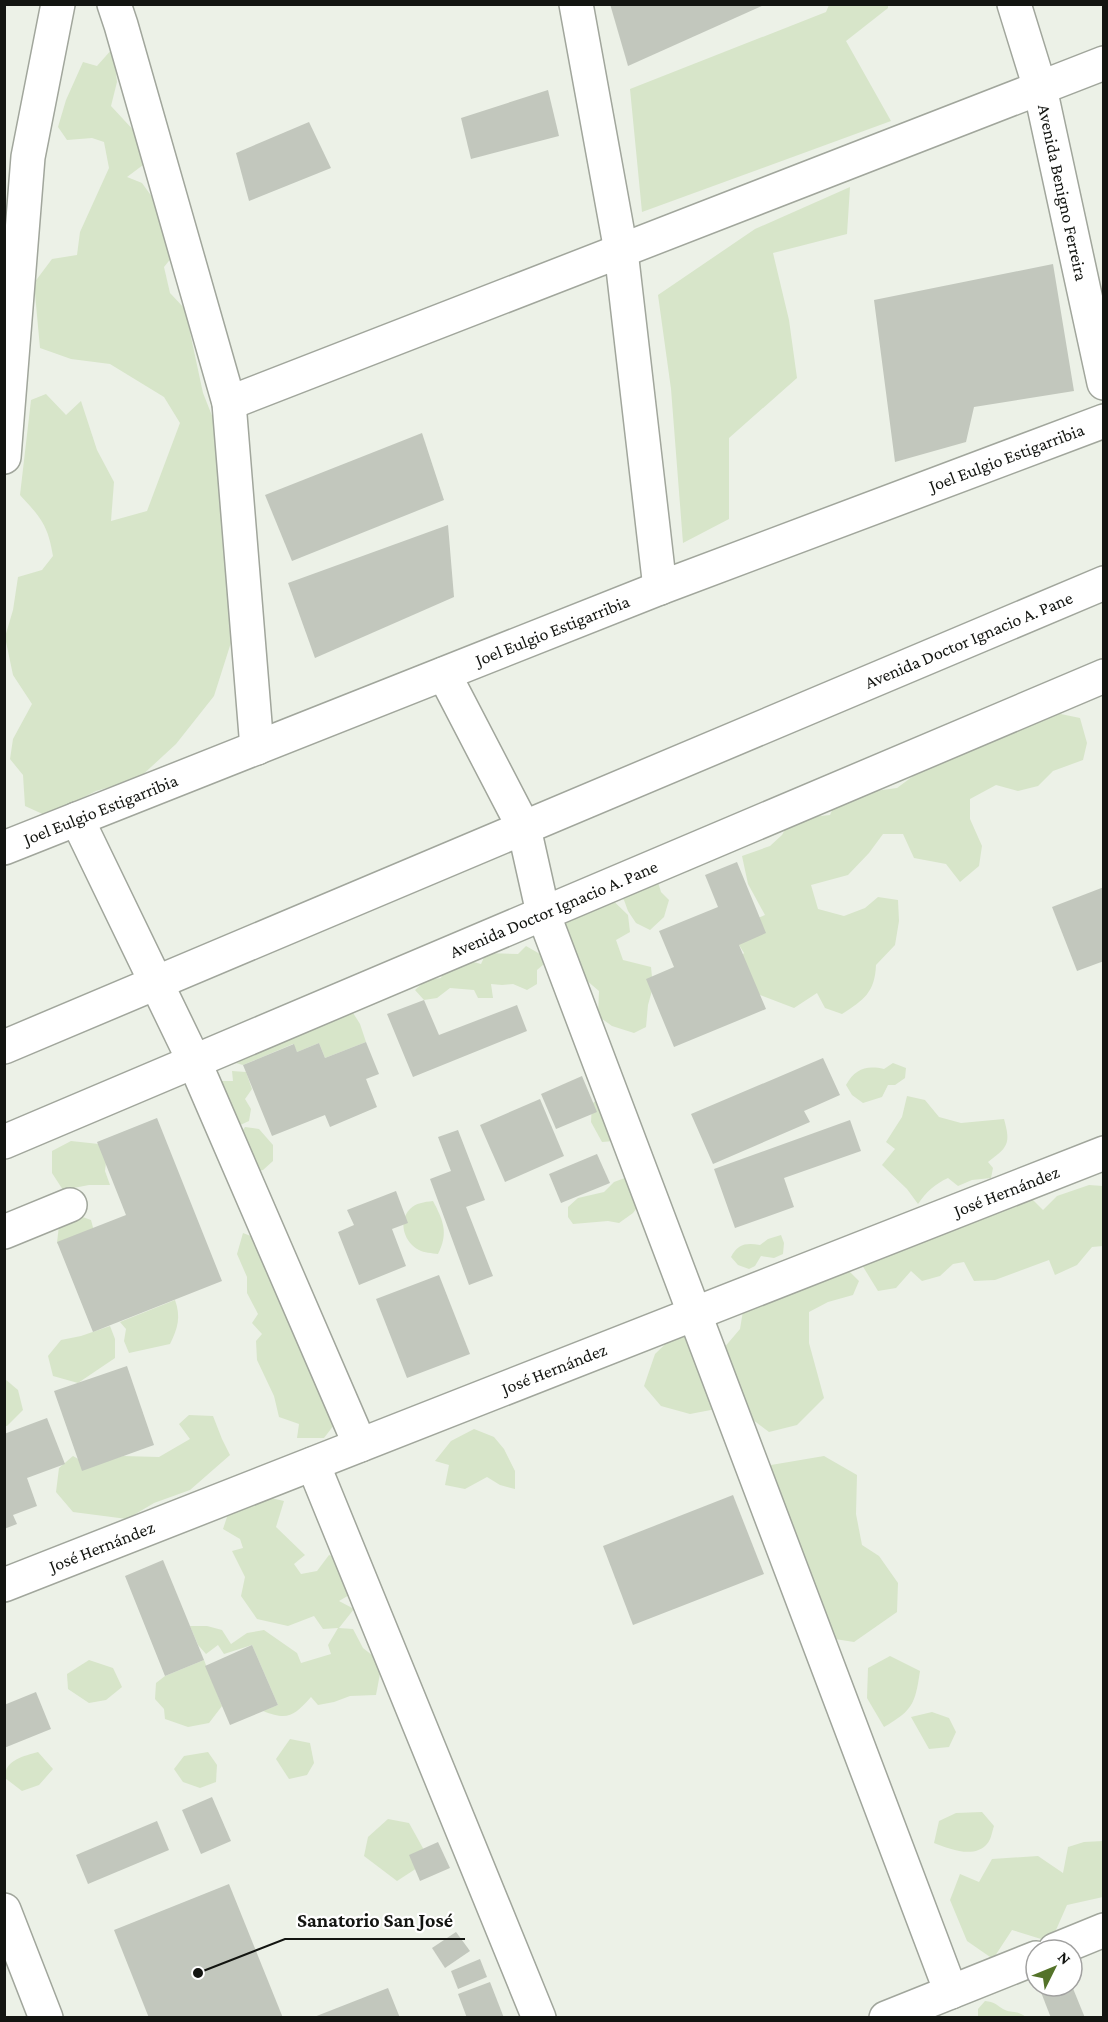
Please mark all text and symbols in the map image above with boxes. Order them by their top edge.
street label: Avenida Benigno Ferreira [1034,102,1092,283]
street label: Joel Eulgio Estigarribia [924,419,1087,497]
street label: Avenida Doctor Ignacio A. Pane [862,587,1076,693]
street label: Joel Eulgio Estigarribia [471,591,633,671]
street label: Joel Eulgio Estigarribia [19,770,181,850]
street label: Avenida Doctor Ignacio A. Pane [447,856,661,962]
street label: José Hernández [949,1161,1062,1222]
street label: José Hernández [497,1339,610,1399]
street label: José Hernández [44,1517,158,1577]
callout: Sanatorio San José [285,1901,465,1939]
text: Sanatorio San José [297,1909,453,1931]
north arrow [1024,1938,1084,1998]
text: N [1055,1948,1075,1968]

